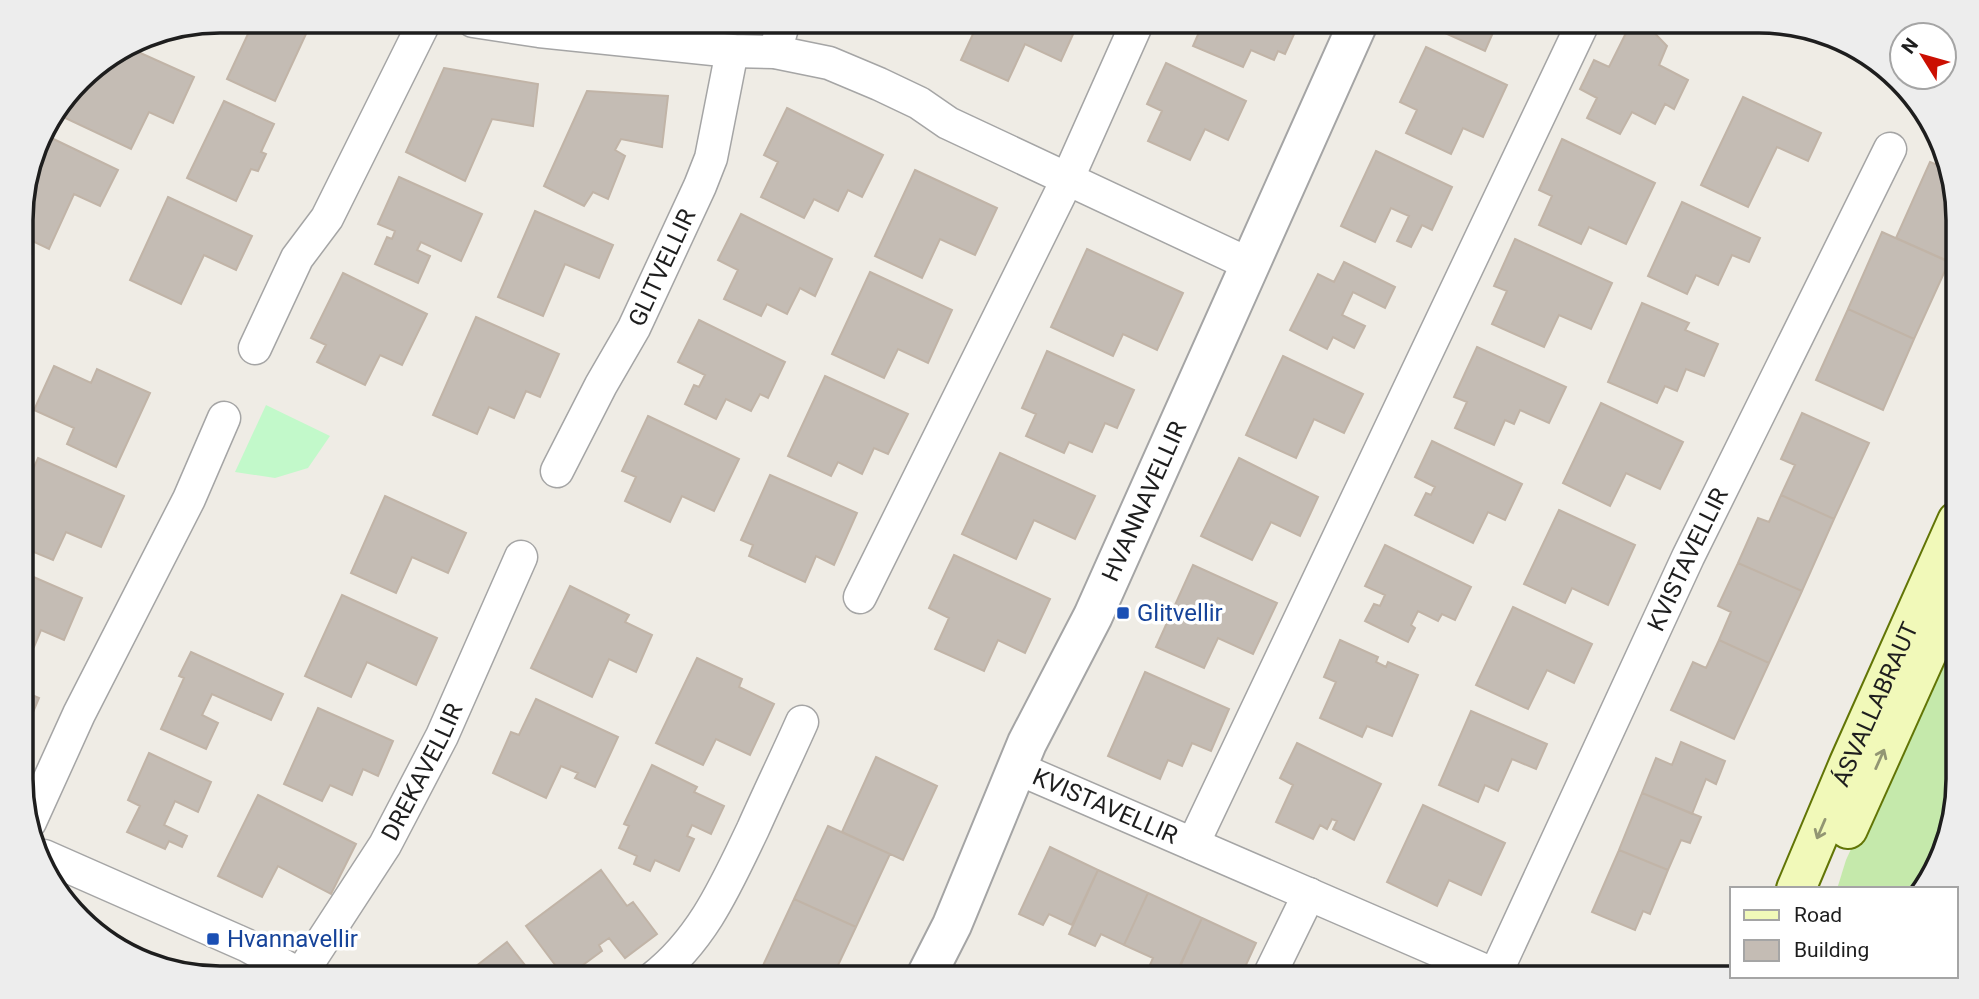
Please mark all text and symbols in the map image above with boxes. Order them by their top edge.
north arrow [1888,21,1958,91]
text: N [1897,34,1923,58]
street label: GLITVELLIR [623,204,701,331]
street label: HVANNAVELLIR [1096,417,1192,586]
street label: KVISTAVELLIR [1642,483,1734,636]
place label: Glitvellir [1137,599,1223,627]
marker: Glitvellir [1115,605,1131,621]
street label: ÁSVALLABRAUT [1827,618,1924,791]
street label: DREKAVELLIR [376,699,469,845]
one-way arrow [1874,749,1887,770]
street label: KVISTAVELLIR [1028,762,1182,850]
one-way arrow [1813,818,1826,840]
legend [1730,887,1958,978]
text: Road [1794,903,1842,927]
place label: Hvannavellir [227,925,358,953]
marker: Hvannavellir [205,931,221,947]
text: Building [1794,938,1869,962]

